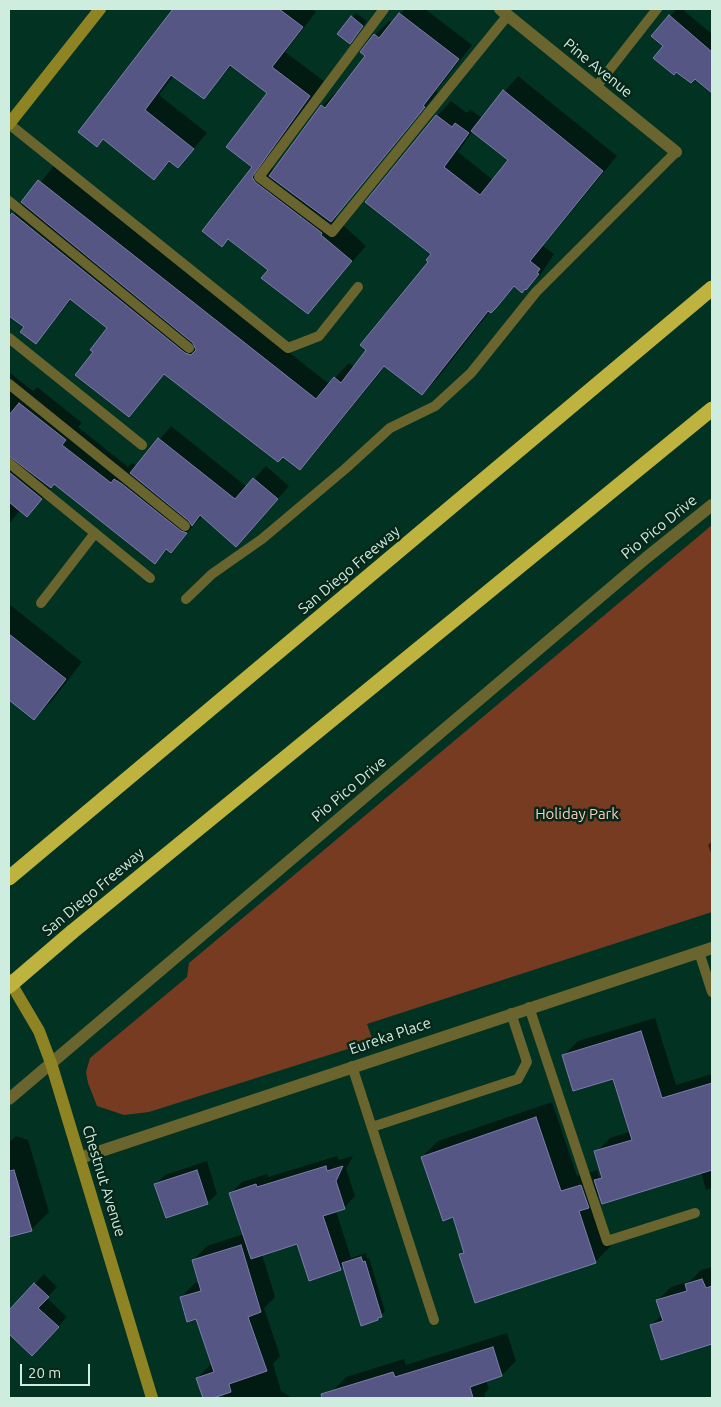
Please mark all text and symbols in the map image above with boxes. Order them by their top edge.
street label: Pine Avenue [560,35,636,101]
street label: Pio Pico Drive [618,491,700,563]
street label: San Diego Freeway [294,522,404,618]
street label: Pio Pico Drive [308,753,390,825]
park label: Holiday Park [535,805,619,823]
street label: San Diego Freeway [38,844,148,940]
street label: Eureka Place [347,1014,433,1058]
street label: Chestnut Avenue [79,1123,129,1239]
scale bar [22,1354,92,1386]
text: 20 m [28,1364,61,1381]

